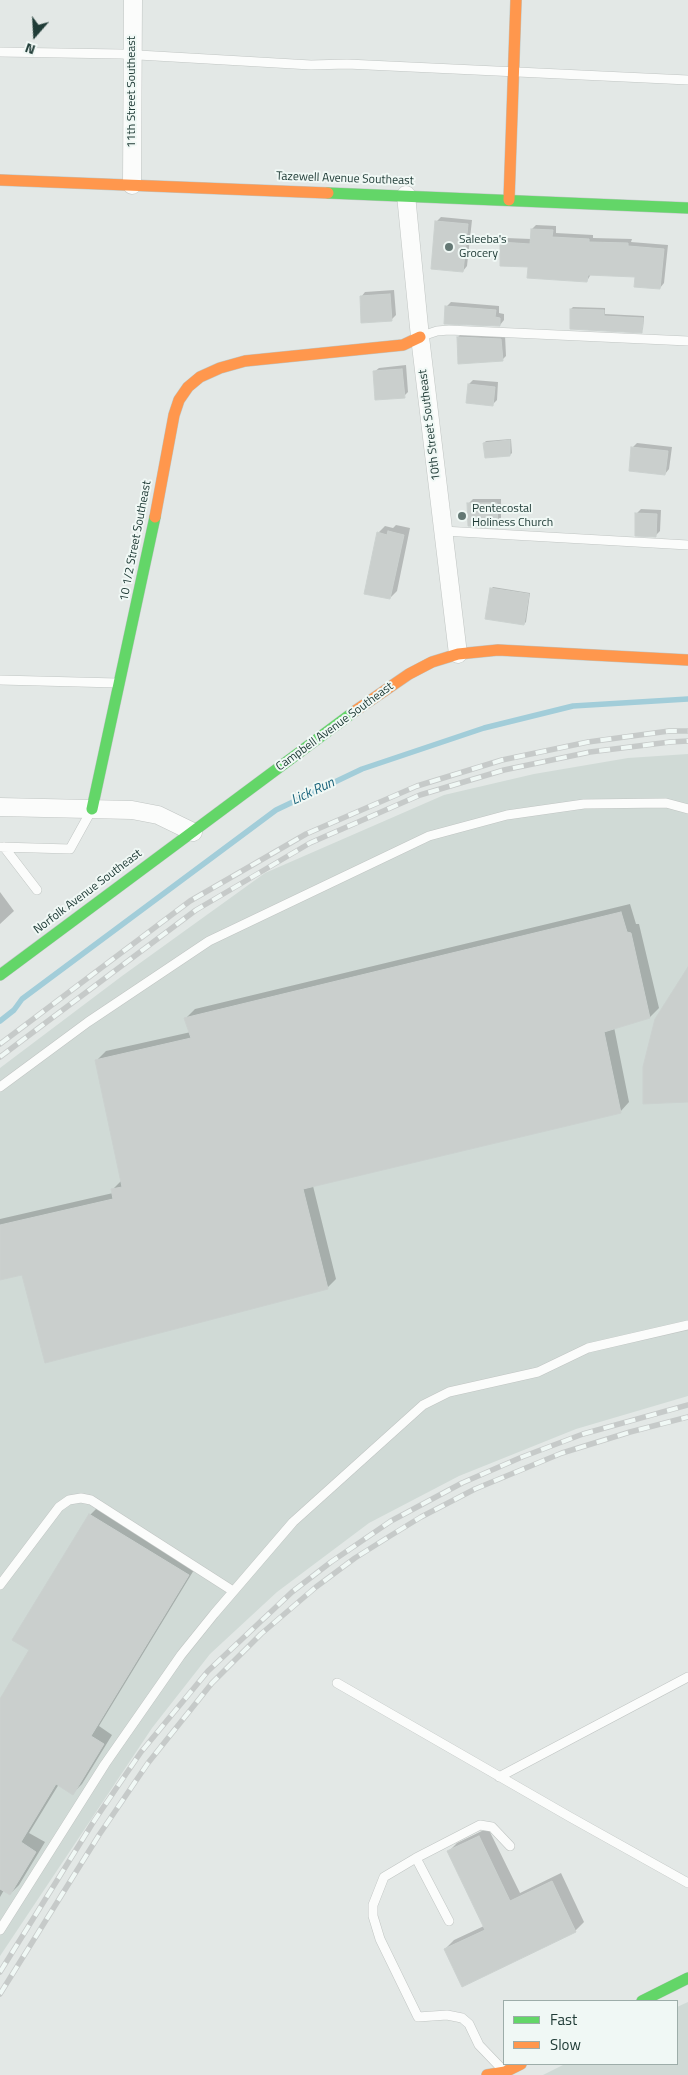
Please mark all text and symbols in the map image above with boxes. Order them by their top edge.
north arrow [10,10,60,60]
street label: 11th Street Southeast [125,36,139,148]
text: N [22,38,38,61]
street label: Tazewell Avenue Southeast [276,169,414,189]
place label: Saleeba's Grocery [459,233,507,261]
marker: Saleeba's Grocery [443,241,455,253]
street label: 10th Street Southeast [416,369,444,481]
street label: 10 1/2 Street Southeast [117,480,155,602]
place label: Pentecostal Holiness Church [472,502,553,530]
marker: Pentecostal Holiness Church [456,510,468,522]
street label: Campbell Avenue Southeast [274,680,396,774]
water label: Lick Run [289,775,337,809]
street label: Norfolk Avenue Southeast [31,847,145,937]
legend [503,2000,678,2065]
text: Fast [550,2008,577,2031]
text: Slow [550,2033,581,2056]

